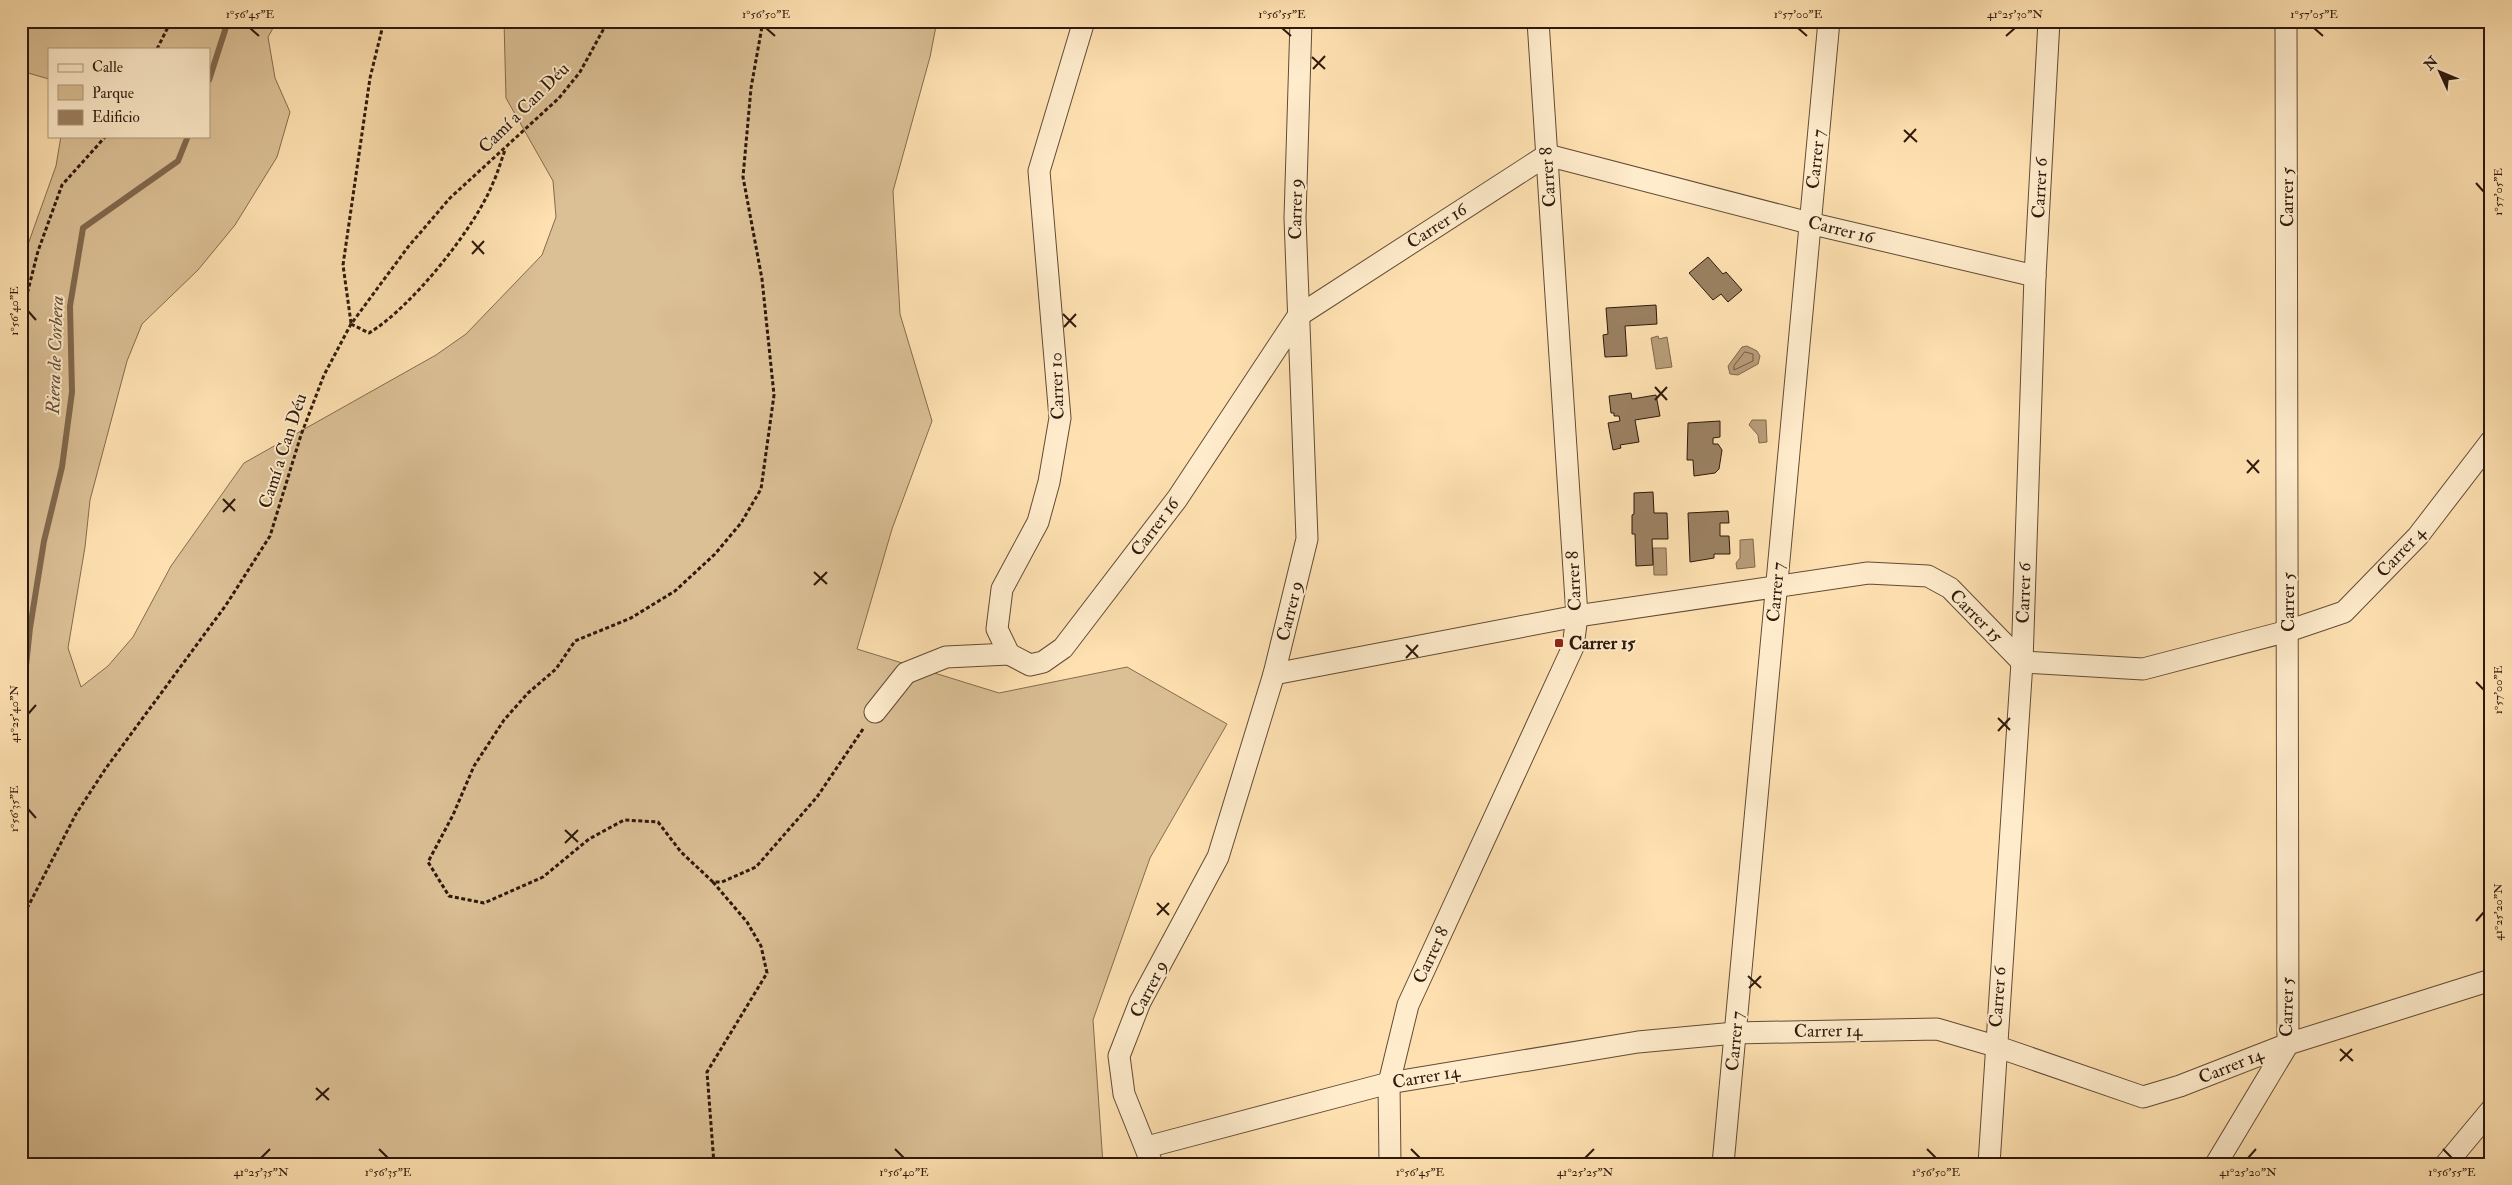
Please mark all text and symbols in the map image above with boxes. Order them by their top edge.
text: 1°56'45"E [226,7,275,22]
text: 1°56'50"E [742,7,790,22]
text: 1°56'55"E [1258,7,1306,22]
text: 1°57'00"E [1774,7,1823,22]
text: 41°25'30"N [1987,7,2043,22]
text: 1°57'05"E [2290,7,2338,22]
legend [48,48,210,138]
north arrow [2414,48,2464,98]
text: N [2420,53,2442,74]
text: Calle [92,58,123,77]
street label: Camí a Can Déu [474,58,574,158]
text: Parque [92,84,134,103]
text: Edificio [92,108,140,127]
street label: Carrer 7 [1801,128,1831,190]
street label: Carrer 8 [1534,146,1562,208]
street label: Carrer 6 [2027,156,2053,219]
street label: Carrer 5 [2276,167,2299,227]
text: 1°57'05"E [2491,168,2506,216]
street label: Carrer 9 [1284,178,1308,240]
street label: Carrer 16 [1403,198,1472,254]
street label: Carrer 16 [1806,211,1877,250]
text: 1°56'40"E [7,286,22,336]
water label: Riera de Corbera [41,295,69,416]
street label: Carrer 10 [1044,352,1070,420]
street label: Camí a Can Déu [254,391,312,511]
street label: Carrer 16 [1126,492,1185,561]
street label: Carrer 4 [2372,521,2431,582]
street label: Carrer 8 [1561,550,1587,612]
street label: Carrer 7 [1762,561,1790,623]
street label: Carrer 6 [2011,561,2037,624]
street label: Carrer 5 [2277,572,2300,632]
street label: Carrer 9 [1271,579,1309,643]
street label: Carrer 15 [1944,584,2008,648]
place label: Carrer 15 [1569,632,1636,655]
marker: Carrer 15 [1553,637,1565,649]
text: 1°57'00"E [2491,665,2506,714]
text: 41°25'40"N [7,685,22,743]
text: 1°56'35"E [7,785,22,832]
text: 41°25'20"N [2491,883,2506,941]
street label: Carrer 8 [1408,923,1454,987]
street label: Carrer 9 [1125,957,1173,1021]
street label: Carrer 6 [1984,965,2012,1028]
street label: Carrer 5 [2275,977,2299,1037]
street label: Carrer 7 [1721,1010,1749,1072]
street label: Carrer 14 [1794,1019,1863,1043]
street label: Carrer 14 [2195,1042,2268,1089]
street label: Carrer 14 [1391,1060,1463,1094]
text: 41°25'35"N [233,1165,289,1180]
text: 1°56'35"E [365,1165,412,1180]
text: 1°56'40"E [879,1165,929,1180]
text: 1°56'45"E [1396,1165,1445,1180]
text: 41°25'25"N [1557,1165,1614,1180]
text: 1°56'50"E [1912,1165,1960,1180]
text: 41°25'20"N [2219,1165,2277,1180]
text: 1°56'55"E [2428,1165,2476,1180]

